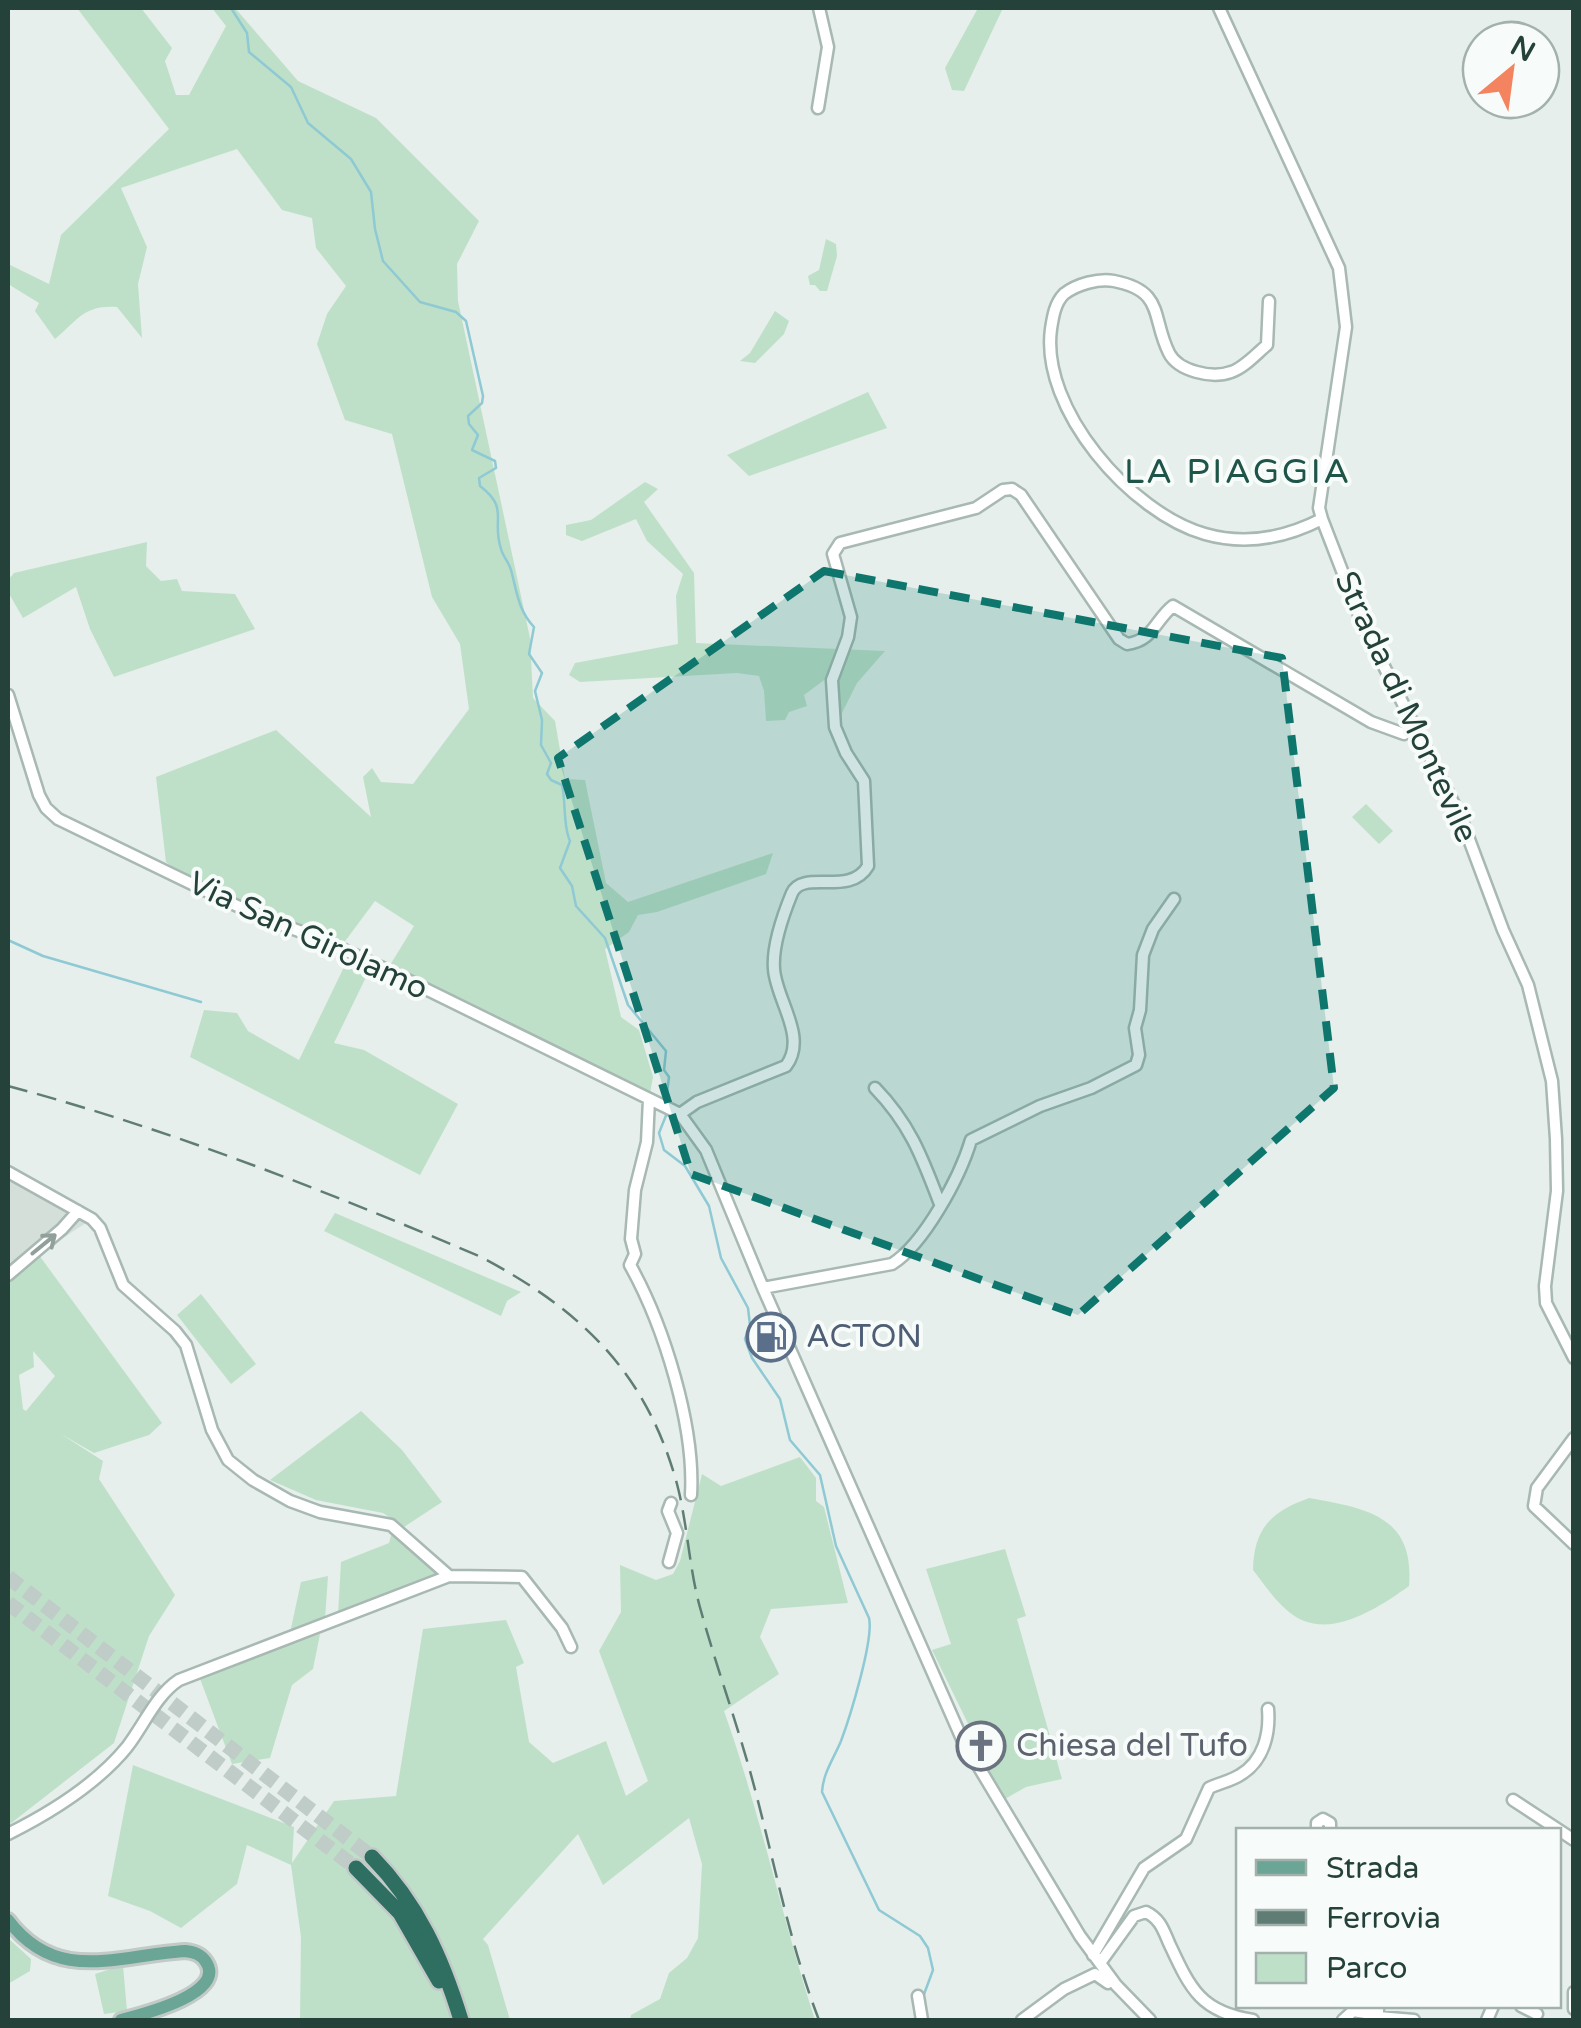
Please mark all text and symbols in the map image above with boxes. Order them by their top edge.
north arrow [1461,20,1561,120]
text: N [1505,29,1541,69]
district label: LA PIAGGIA [1124,451,1352,493]
street label: Strada di Montevile [1327,566,1485,848]
street label: Via San Girolamo [182,864,434,1008]
one-way arrow [31,1233,57,1255]
fuel station icon: ACTON [745,1311,797,1363]
place label: ACTON [806,1318,922,1356]
church icon: Chiesa del Tufo [955,1720,1007,1772]
place label: Chiesa del Tufo [1016,1727,1248,1765]
legend [1236,1828,1561,2008]
text: Strada [1326,1850,1419,1887]
text: Ferrovia [1326,1900,1441,1937]
text: Parco [1326,1950,1407,1987]

